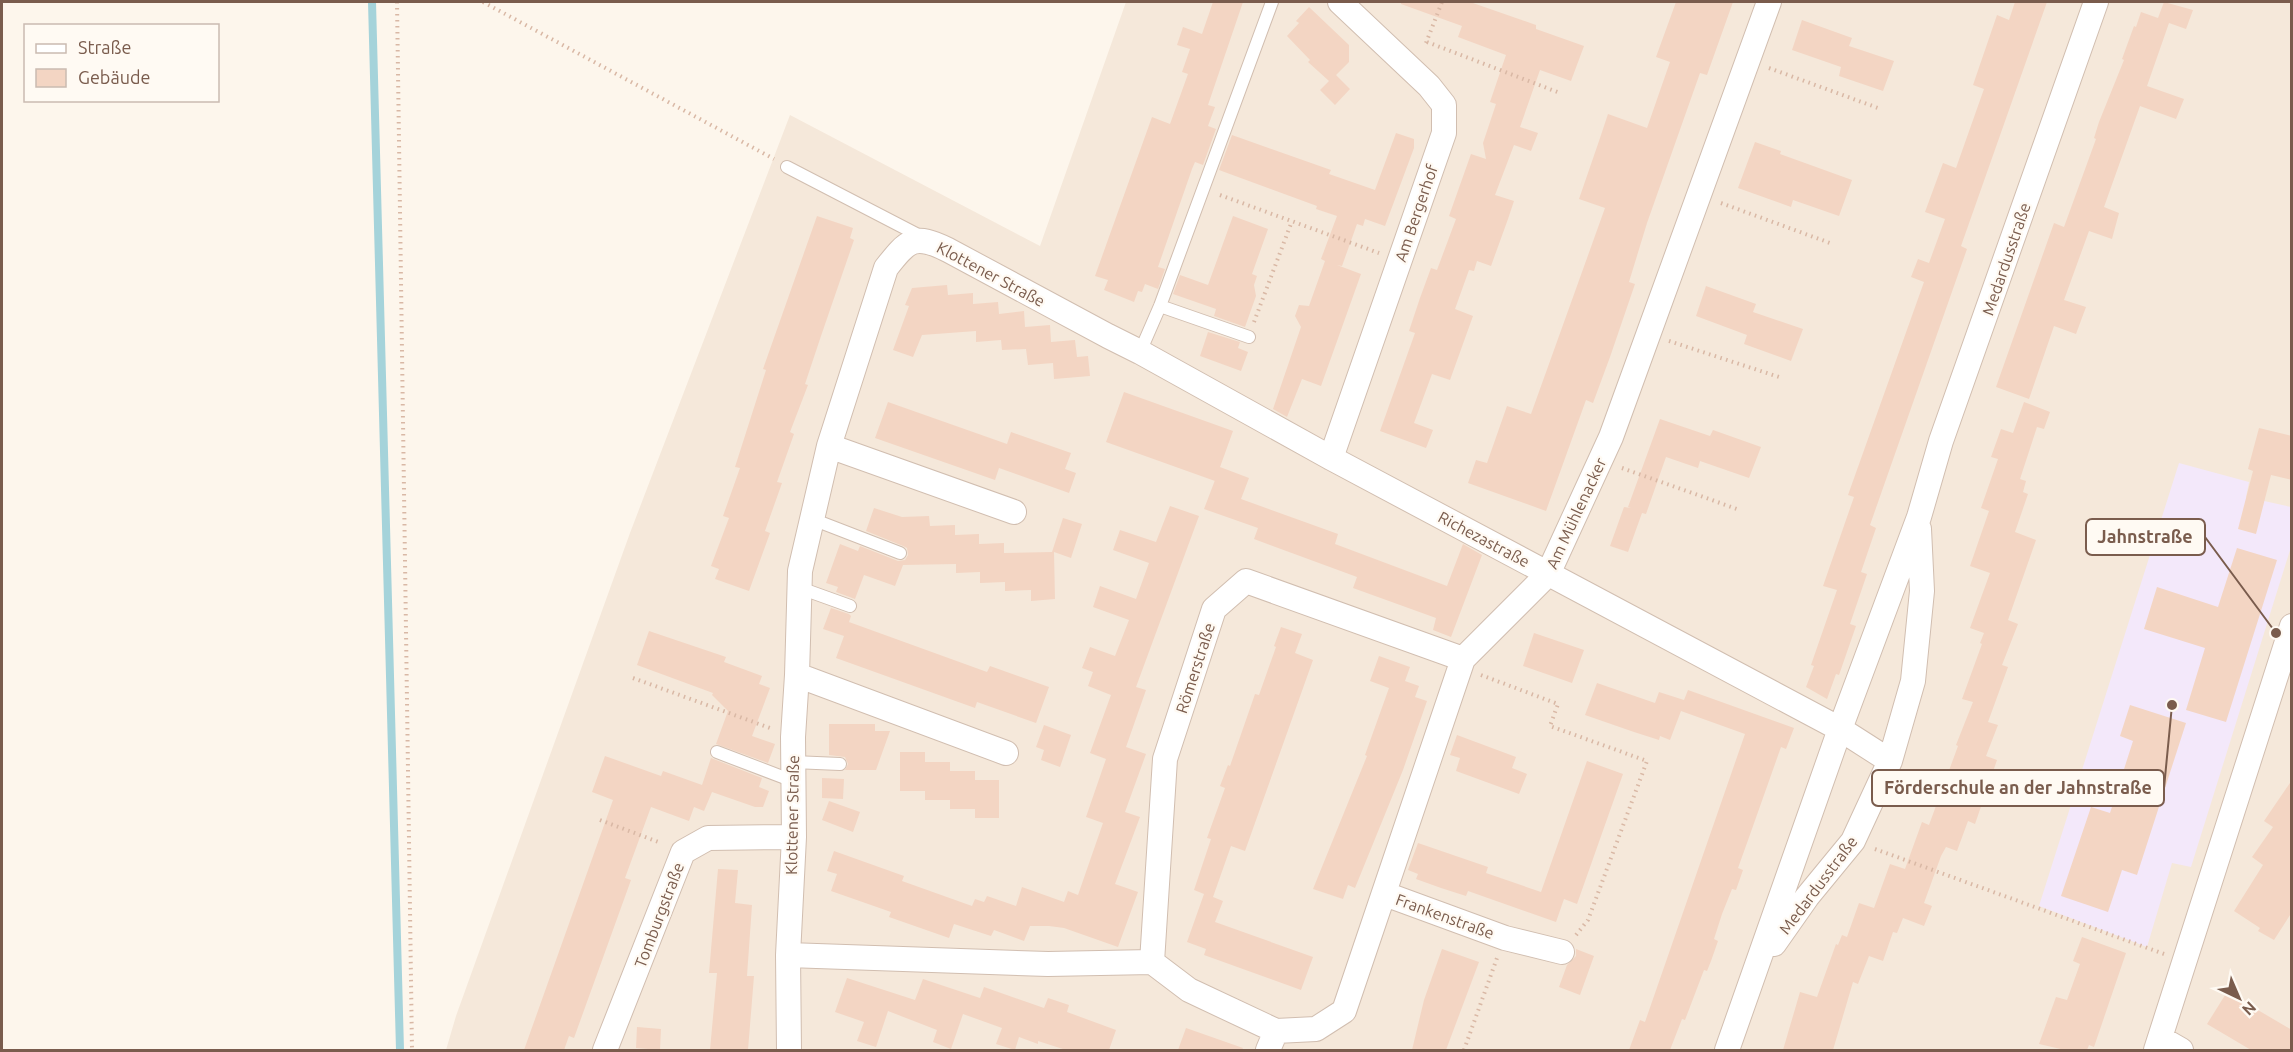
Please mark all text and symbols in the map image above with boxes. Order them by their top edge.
legend [24,24,219,102]
text: Straße [78,37,131,57]
text: Gebäude [78,67,150,87]
street label: Am Bergerhof [1391,161,1441,264]
street label: Medardusstraße [1978,200,2034,318]
street label: Klottener Straße [934,238,1048,310]
street label: Am Mühlenacker [1542,455,1610,571]
street label: Richezastraße [1435,507,1533,571]
callout: Jahnstraße [2086,519,2205,555]
text: Jahnstraße [2097,526,2193,546]
street label: Römerstraße [1172,621,1218,715]
street label: Klottener Straße [782,755,802,875]
callout: Förderschule an der Jahnstraße [1872,770,2164,806]
text: Förderschule an der Jahnstraße [1884,777,2152,797]
street label: Medardusstraße [1775,833,1861,937]
street label: Tomburgstraße [631,860,687,970]
street label: Frankenstraße [1393,890,1497,942]
north arrow [2209,968,2269,1028]
text: N [2239,998,2260,1019]

